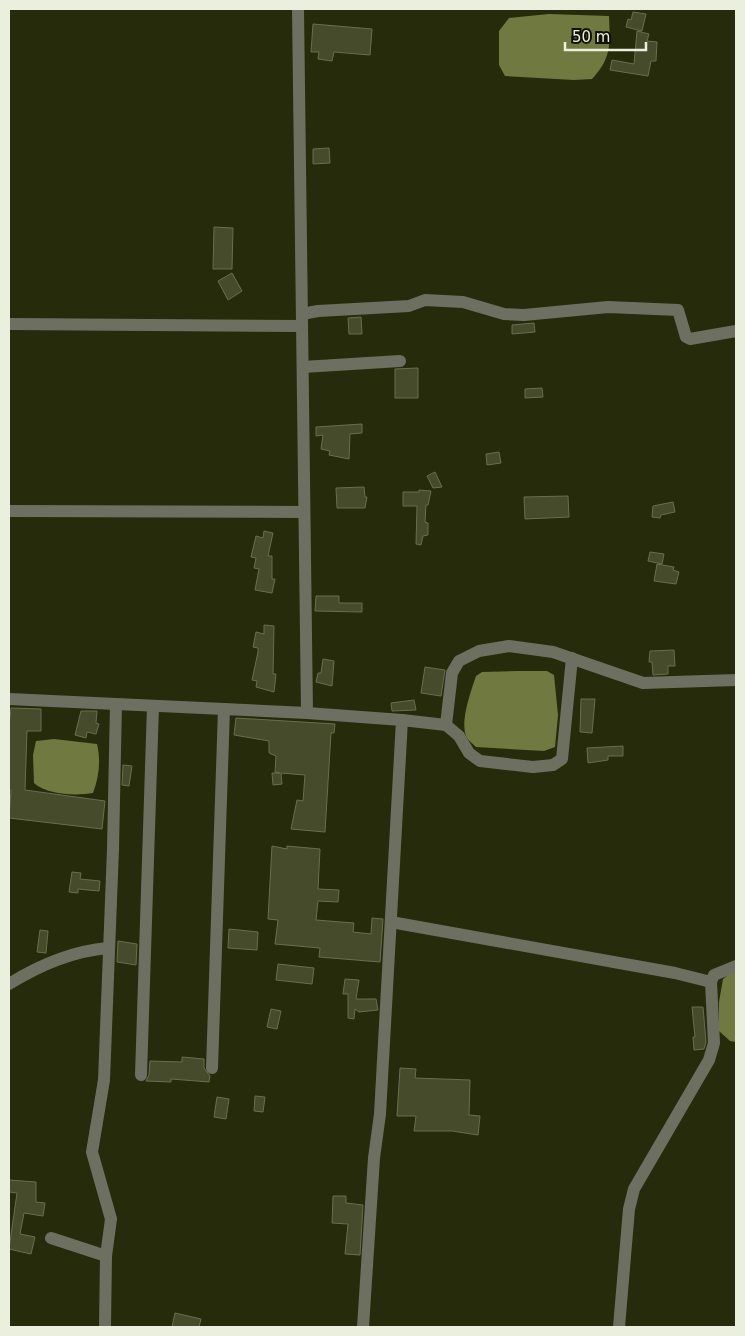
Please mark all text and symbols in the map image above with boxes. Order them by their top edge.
scale bar [565,20,646,52]
text: 50 m [572,28,610,46]

